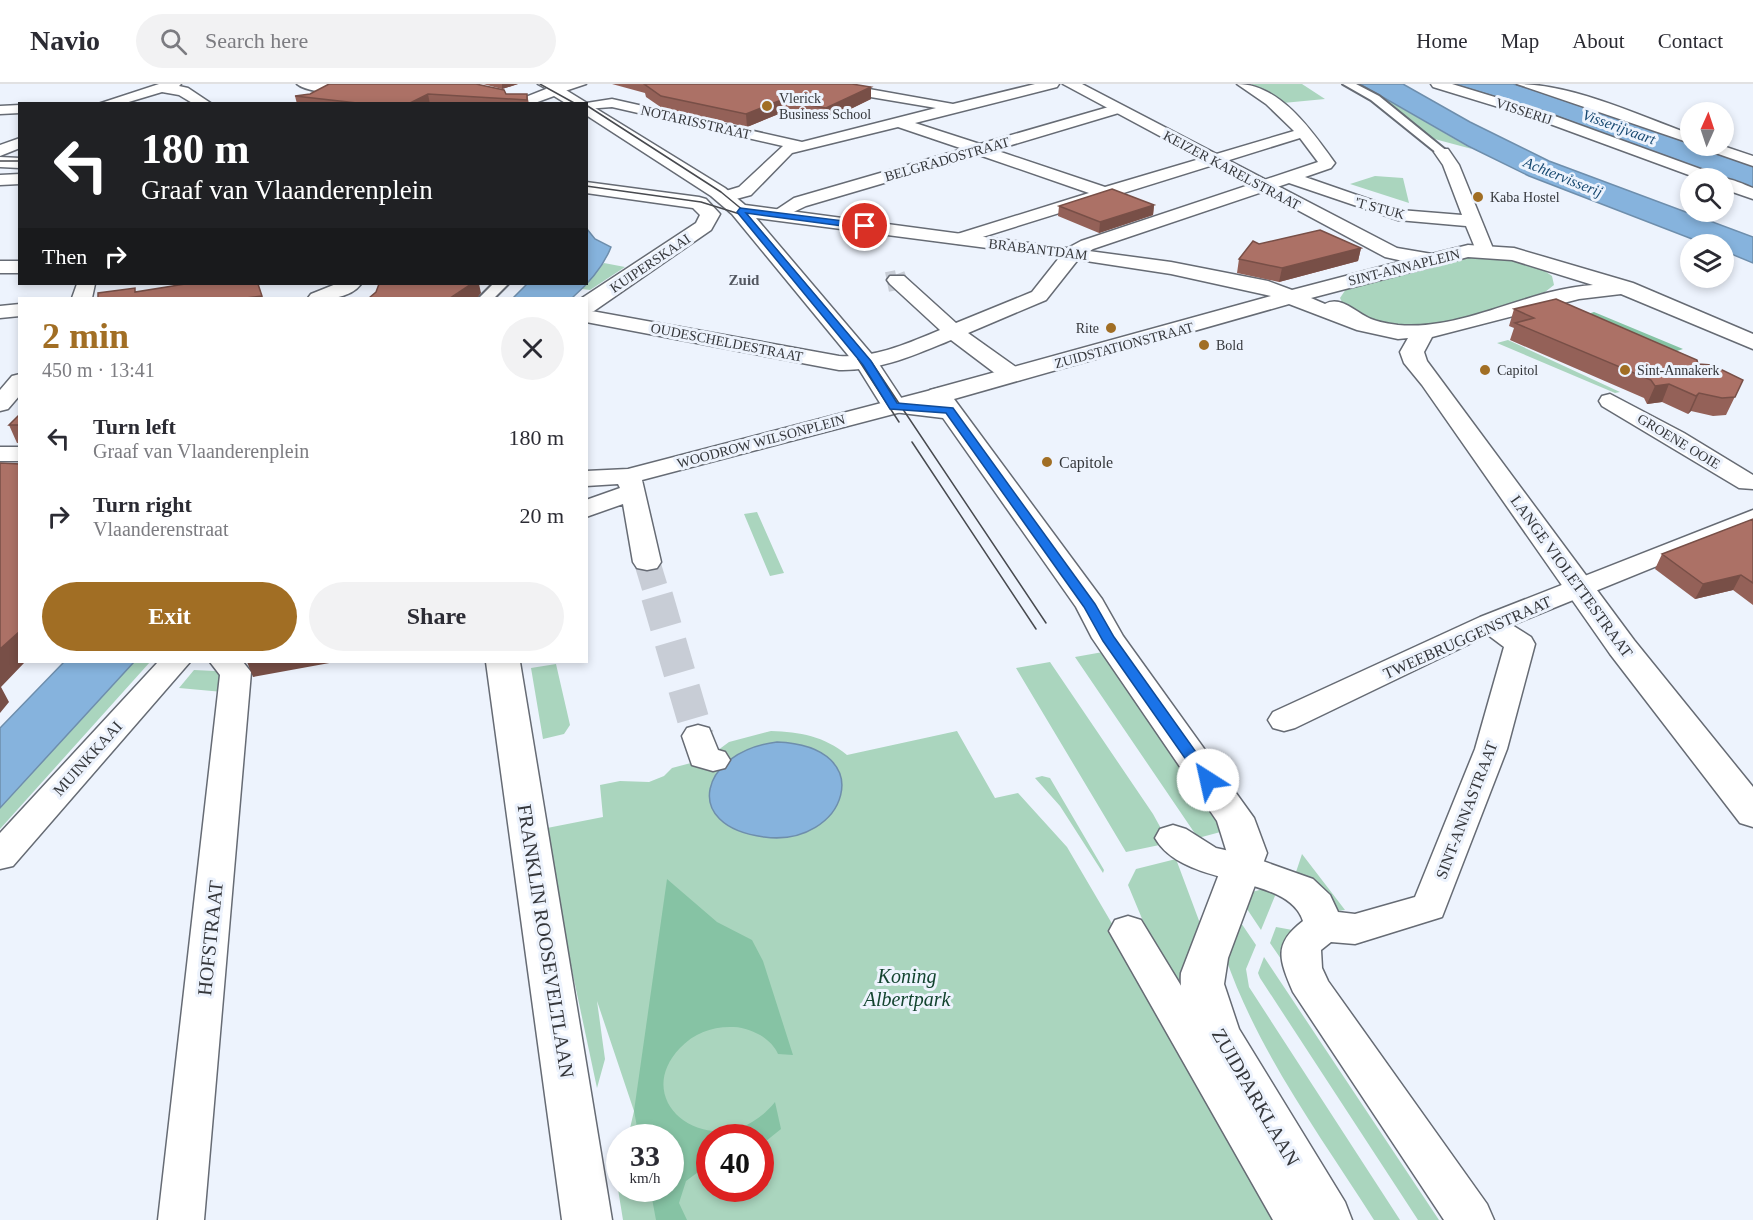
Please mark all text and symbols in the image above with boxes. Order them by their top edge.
search box [136,14,556,68]
text: Navio [30,25,100,56]
icon: search [157,25,190,58]
text: Search here [205,28,308,53]
text: Home [1416,29,1468,53]
text: Map [1501,29,1539,53]
text: About [1572,29,1625,53]
text: Contact [1658,29,1723,53]
place label: Vlerick Business School [779,91,871,122]
street label: VISSERIJ [1494,95,1554,128]
marker: Vlerick Business School [760,99,774,113]
north arrow [1680,102,1734,156]
map controls [1680,102,1734,288]
street label: NOTARISSTRAAT [639,103,753,143]
water label: Visserijvaart [1580,106,1658,148]
icon: left [42,126,120,204]
text: 180 m [141,126,250,172]
street label: KEIZER KARELSTRAAT [1161,128,1303,213]
street label: BELGRADOSTRAAT [883,134,1012,184]
water label: Achtervisserij [1520,154,1605,200]
button: search [1680,168,1734,222]
text: Graaf van Vlaanderenplein [141,175,433,205]
marker: Kaba Hostel [1471,190,1485,204]
place label: Kaba Hostel [1490,190,1560,205]
street label: 'T STUK [1353,195,1406,222]
pin [839,200,890,251]
icon: arrive [848,209,881,242]
street label: KUIPERSKAAI [607,231,693,296]
button: layers [1680,234,1734,288]
street label: BRABANTDAM [988,236,1089,263]
icon: right [99,240,132,273]
text: Then [42,244,87,269]
street label: SINT-ANNAPLEIN [1347,246,1462,289]
district label: Zuid [729,272,760,288]
text: 2 min [42,316,129,356]
button: close [501,317,564,380]
street label: OUDESCHELDESTRAAT [650,320,805,365]
street label: ZUIDSTATIONSTRAAT [1053,320,1196,371]
place label: Rite [1076,321,1099,336]
marker: Rite [1104,321,1118,335]
marker: Bold [1197,338,1211,352]
place label: Bold [1216,338,1243,353]
text: 450 m · 13:41 [42,359,155,381]
marker: Capitol [1478,363,1492,377]
place label: Capitol [1497,363,1538,378]
marker: Sint-Annakerk [1618,363,1632,377]
place label: Sint-Annakerk [1637,363,1719,378]
street label: GROENE OOIE [1635,411,1723,472]
street label: WOODROW WILSONPLEIN [675,412,847,471]
text: Turn left [93,414,176,439]
icon: left [42,422,75,455]
text: 180 m [508,425,564,450]
text: Graaf van Vlaanderenplein [93,440,309,462]
place label: Capitole [1059,454,1113,472]
marker: Capitole [1040,455,1054,469]
text: Turn right [93,492,192,517]
street label: LANGE VIOLETTESTRAAT [1507,492,1636,661]
icon: right [42,500,75,533]
text: 20 m [519,503,564,528]
text: Vlaanderenstraat [93,518,228,540]
button: Exit [42,582,297,651]
button: Share [309,582,564,651]
street label: TWEEBRUGGENSTRAAT [1381,593,1554,682]
street label: MUINKKAAI [50,718,125,799]
street label: SINT-ANNASTRAAT [1432,739,1501,881]
position arrow [1176,748,1240,812]
street label: FRANKLIN ROOSEVELTLAAN [514,803,578,1079]
street label: HOFSTRAAT [193,879,227,997]
park label: Koning Albertpark [862,965,951,1011]
street label: ZUIDPARKLAAN [1208,1024,1304,1170]
speed limit sign: 40 [696,1124,774,1202]
text: 33 [630,1139,660,1172]
text: km/h [630,1170,660,1186]

